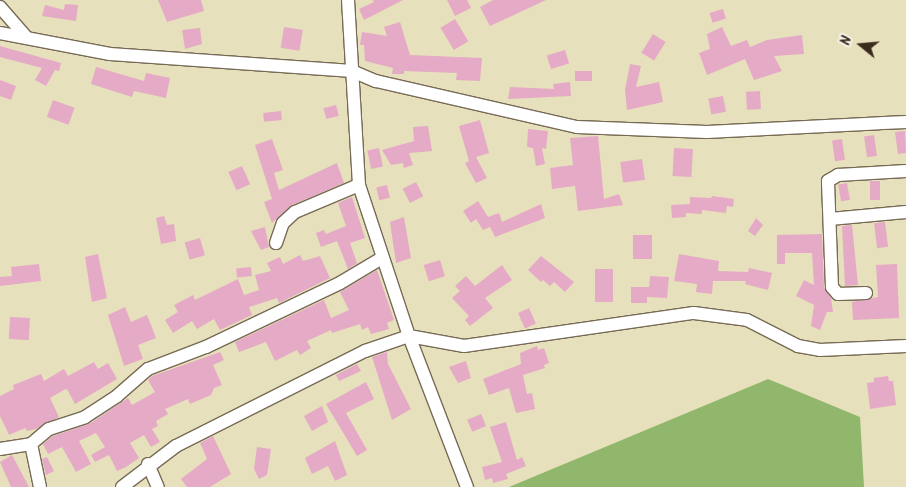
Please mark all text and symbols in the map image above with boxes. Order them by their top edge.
north arrow [836,20,886,70]
text: N [835,33,858,48]

